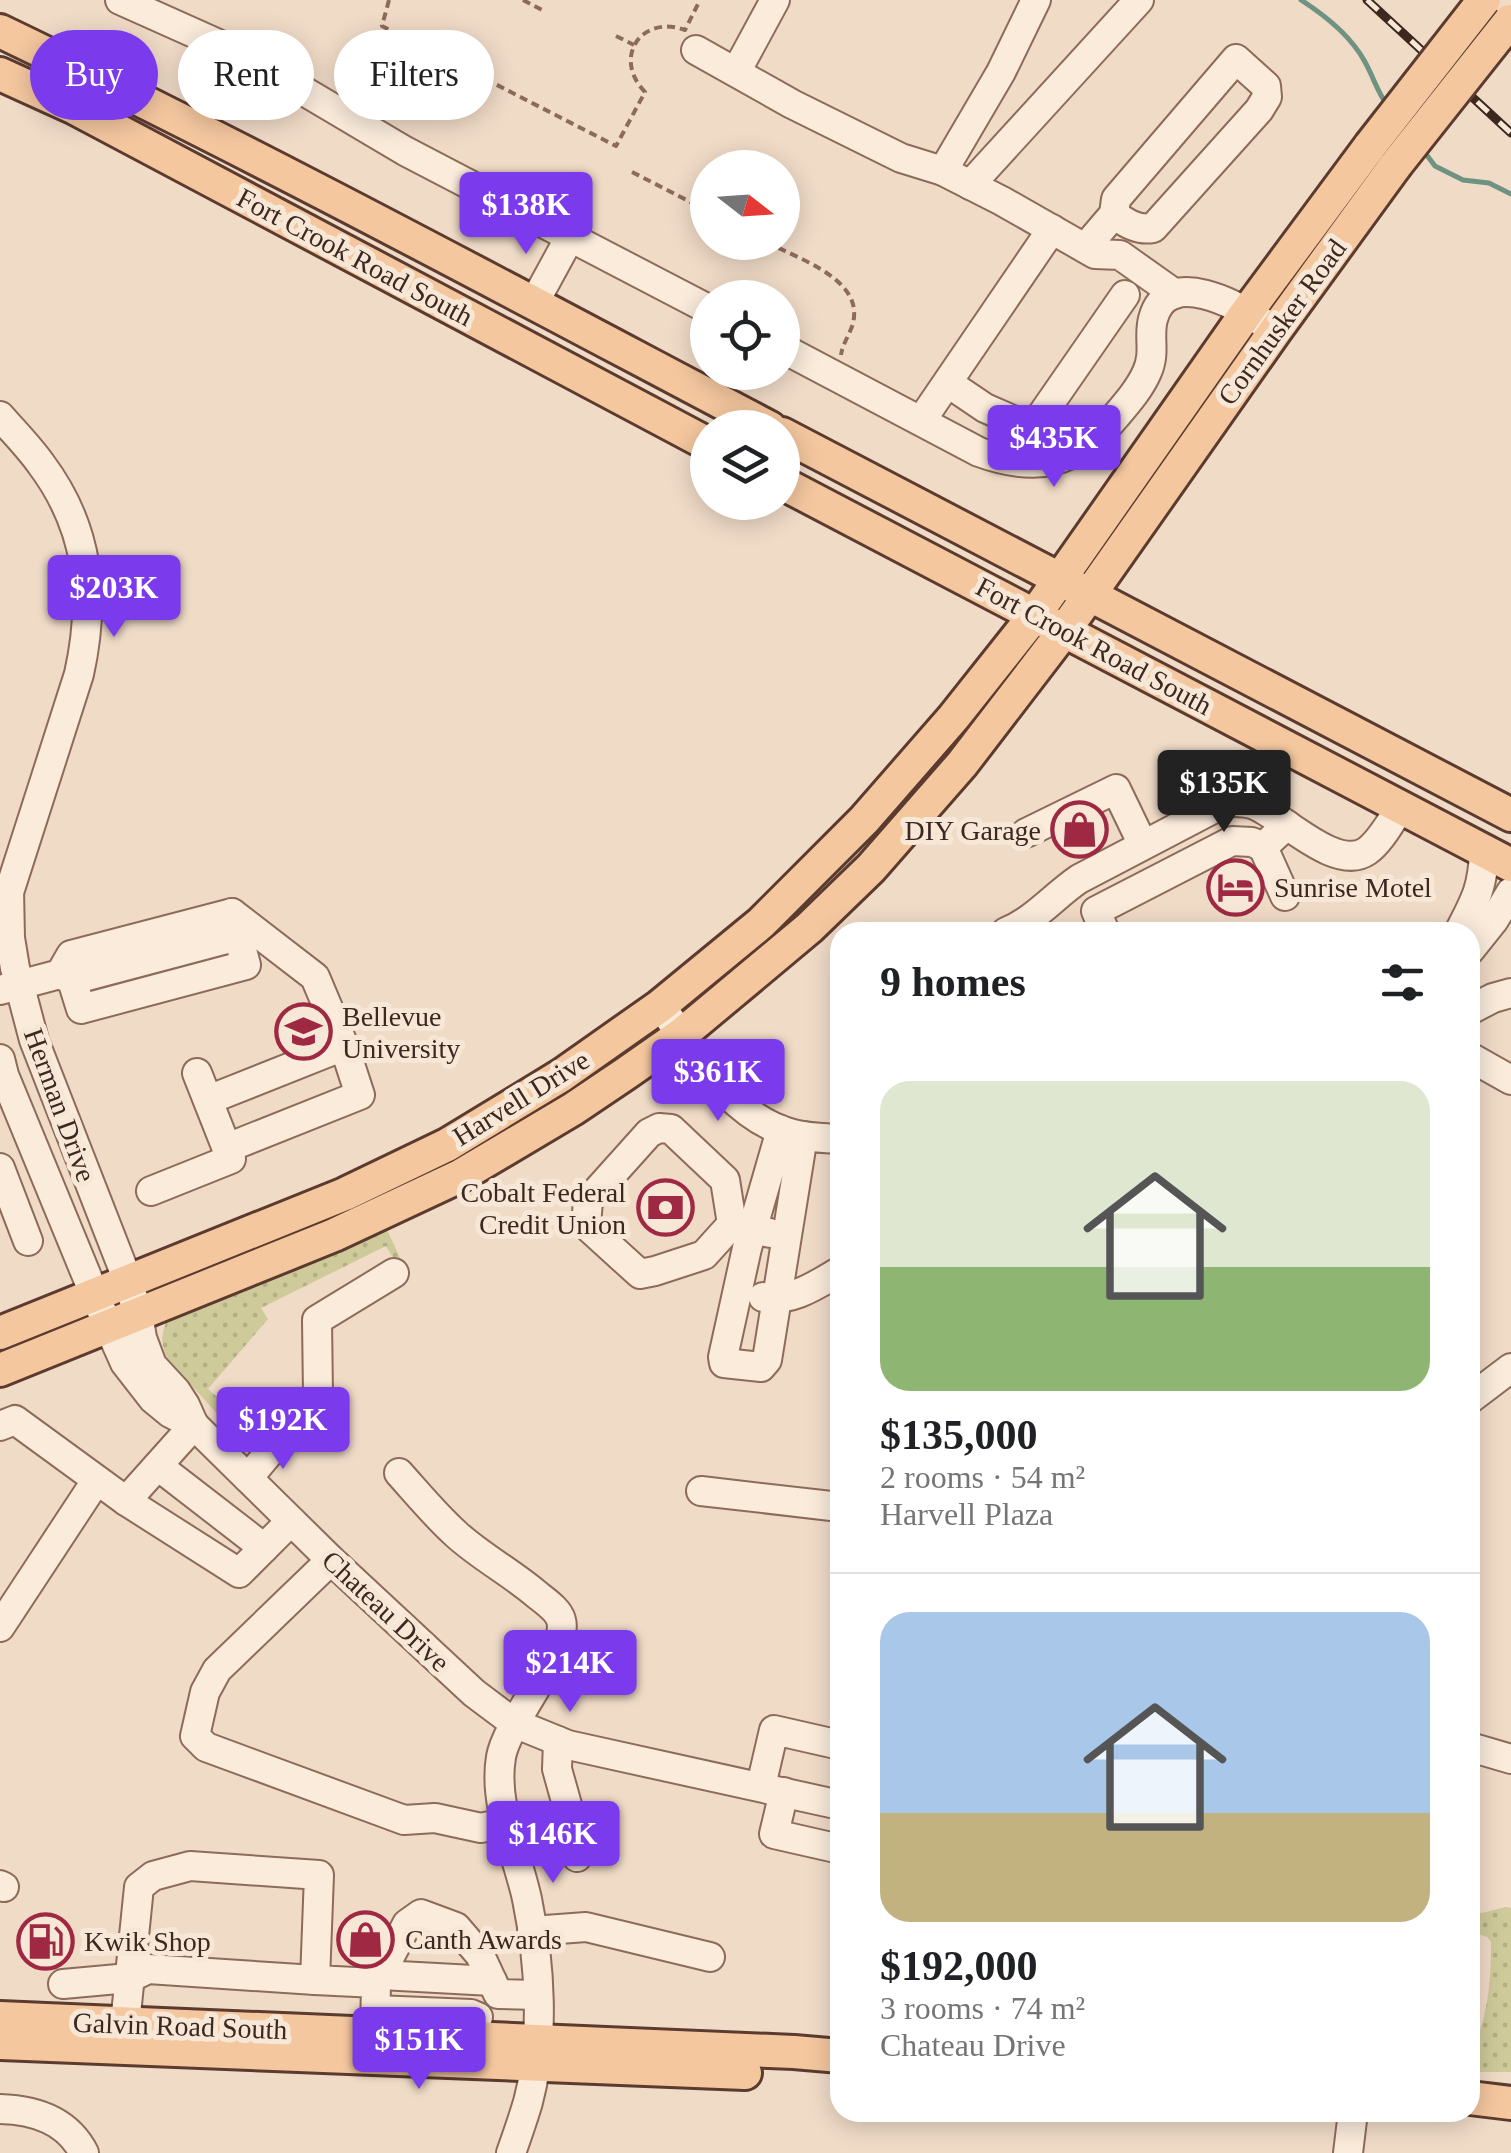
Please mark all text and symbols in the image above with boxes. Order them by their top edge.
chip: Buy [30,30,158,120]
chip: Rent [178,30,314,120]
chip: Filters [334,30,494,120]
north arrow [690,150,800,260]
map controls [690,150,800,520]
pin: $138K [456,172,596,257]
street label: Fort Crook Road South [232,182,478,332]
text: $138K [482,186,570,222]
street label: Cornhusker Road [1212,233,1352,411]
button: locate [690,280,800,390]
pin: $435K [984,405,1124,490]
button: layers [690,410,800,520]
text: $435K [1010,419,1098,455]
pin: $203K [44,555,184,640]
text: $203K [70,569,158,605]
street label: Fort Crook Road South [971,571,1217,721]
pin: $135K [1154,750,1294,835]
text: $135K [1180,764,1268,800]
shop icon: DIY Garage [1050,800,1110,860]
place label: DIY Garage [904,815,1041,846]
hotel icon: Sunrise Motel [1205,857,1265,917]
place label: Sunrise Motel [1274,872,1432,903]
icon: filters [1375,955,1430,1010]
text: 9 homes [880,959,1026,1005]
place label: Bellevue University [342,1001,460,1064]
school or university icon: Bellevue University [273,1002,333,1062]
street label: Herman Drive [18,1024,102,1186]
pin: $361K [648,1039,788,1124]
street label: Harvell Drive [447,1044,595,1152]
text: $361K [674,1053,762,1089]
icon: home [1065,1146,1245,1326]
place label: Cobalt Federal Credit Union [460,1177,626,1240]
bank icon: Cobalt Federal Credit Union [635,1178,695,1238]
pin: $192K [213,1387,353,1472]
text: $192K [239,1401,327,1437]
text: $135,000 [880,1412,1038,1458]
text: 2 rooms · 54 m² [880,1459,1085,1495]
text: Harvell Plaza [880,1496,1053,1532]
street label: Chateau Drive [316,1544,456,1678]
pin: $214K [500,1630,640,1715]
text: $214K [526,1644,614,1680]
icon: home [1065,1677,1245,1857]
pin: $146K [483,1801,623,1886]
text: $146K [509,1815,597,1851]
shop icon: Canth Awards [336,1909,396,1969]
fuel station icon: Kwik Shop [15,1911,75,1971]
place label: Canth Awards [405,1924,562,1955]
place label: Kwik Shop [84,1926,211,1957]
text: $192,000 [880,1943,1038,1989]
text: 3 rooms · 74 m² [880,1990,1085,2026]
street label: Galvin Road South [72,2007,288,2045]
pin: $151K [349,2007,489,2092]
text: $151K [375,2021,463,2057]
text: Chateau Drive [880,2027,1066,2063]

